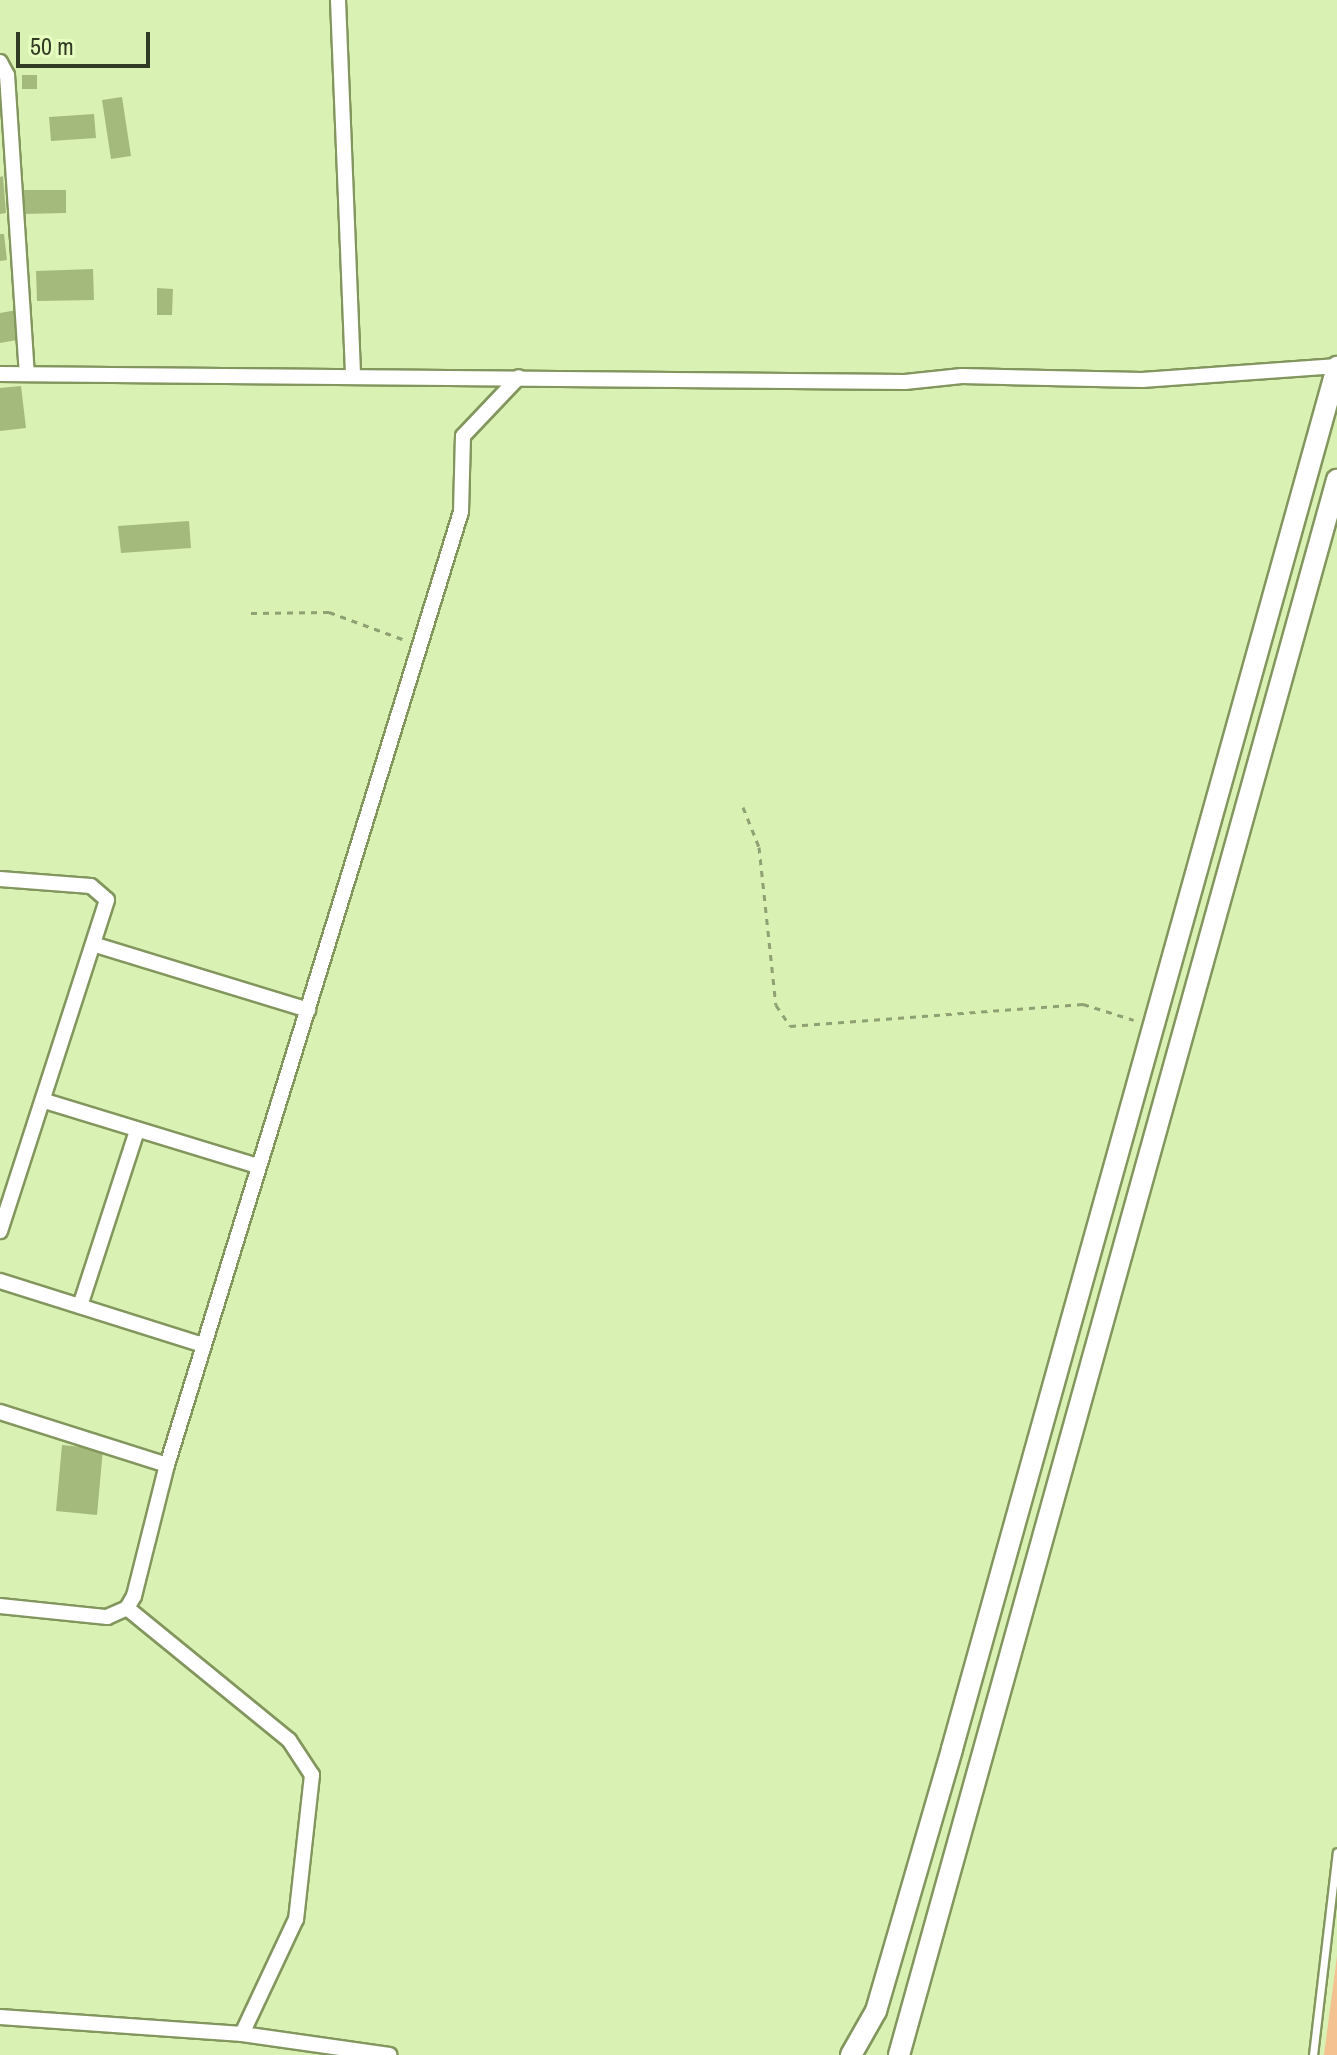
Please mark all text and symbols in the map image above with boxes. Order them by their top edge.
scale bar [20,16,154,66]
text: 50 m [30,30,74,62]

